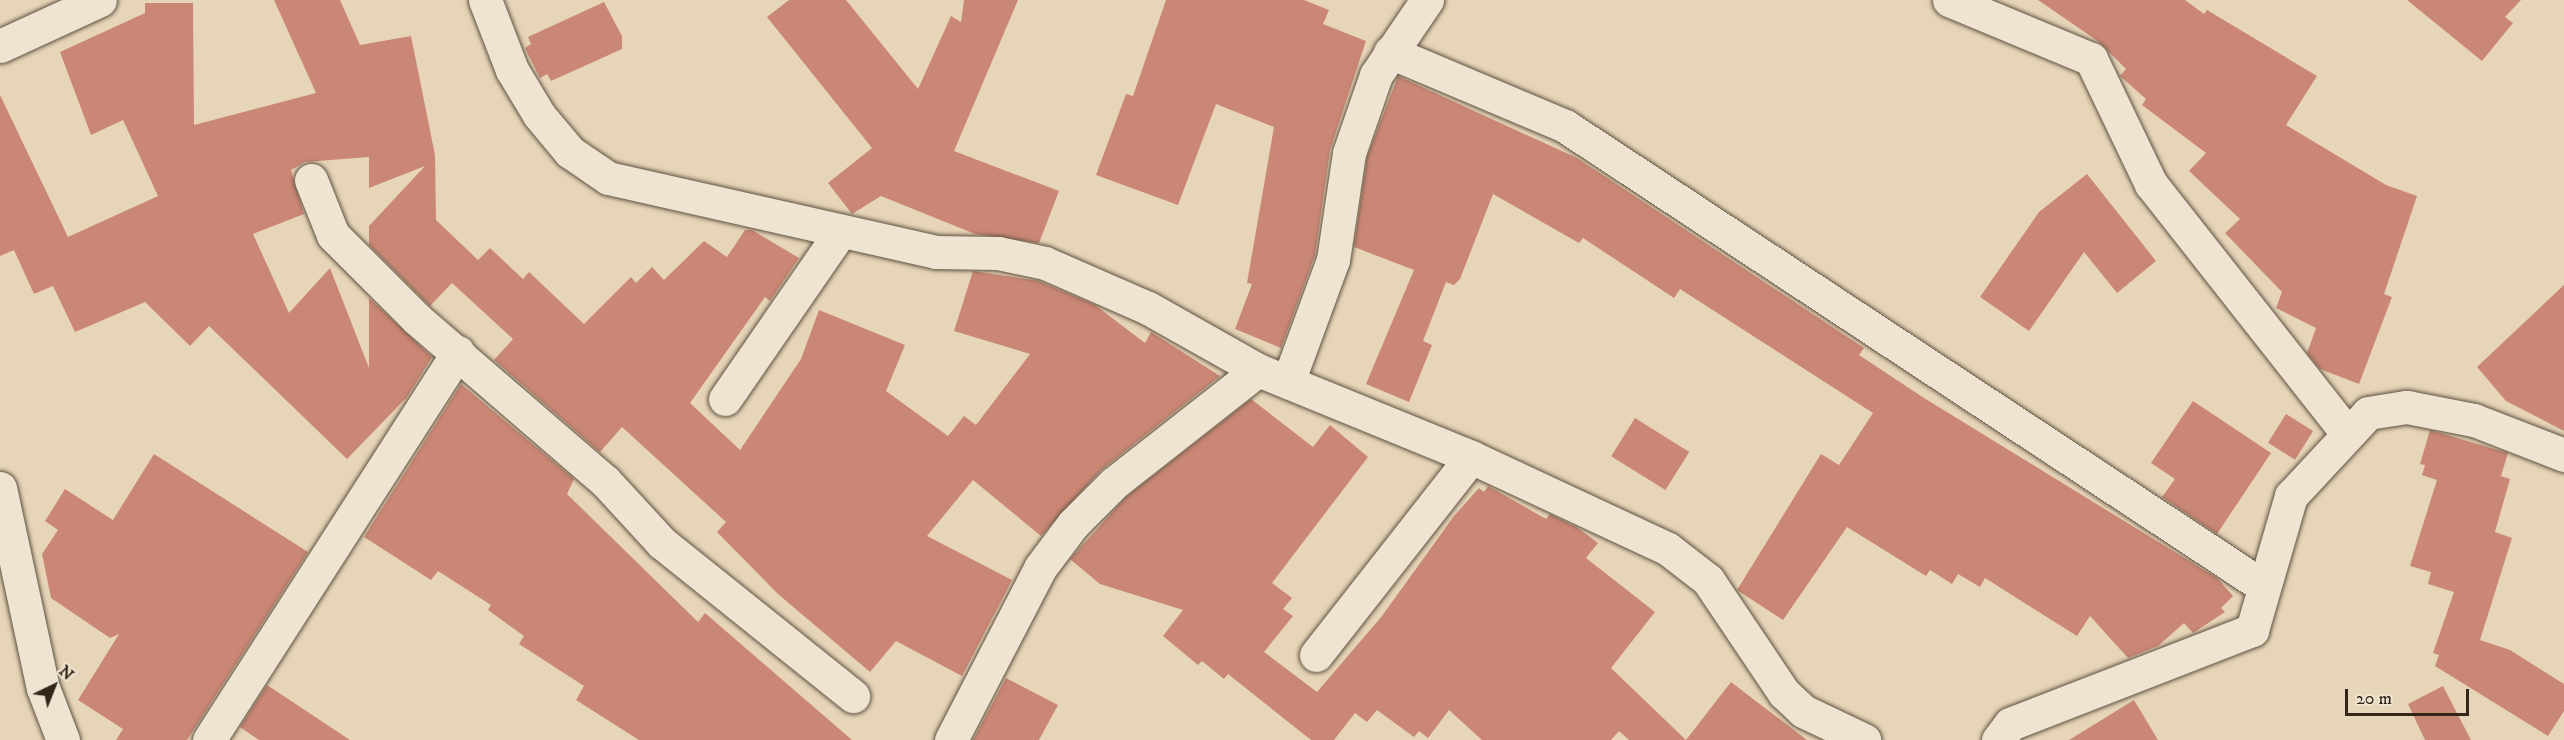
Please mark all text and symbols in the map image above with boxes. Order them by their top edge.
north arrow [24,656,84,716]
text: N [55,661,78,685]
scale bar [2348,677,2472,715]
text: 20 m [2356,688,2392,710]

